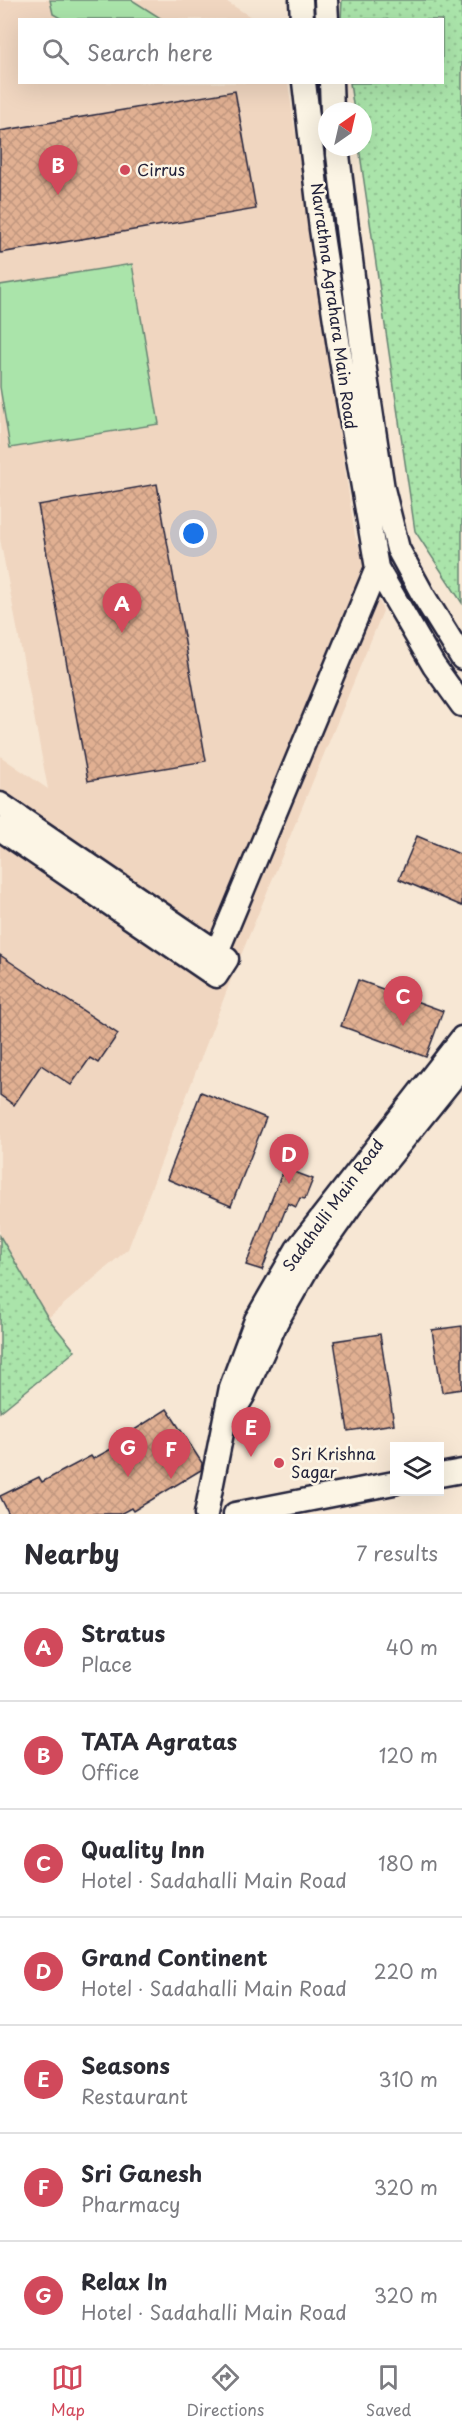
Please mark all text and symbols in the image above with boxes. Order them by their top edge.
search box [18,18,444,84]
icon: search [39,35,72,68]
text: Search here [87,35,213,68]
north arrow [318,102,372,156]
pin: B [38,146,78,195]
place label: Cirrus [137,157,185,181]
marker: Cirrus [118,163,132,177]
street label: Navrathna Agrahara Main Road [306,181,364,431]
your location [179,519,208,548]
pin: A [102,584,142,633]
pin: C [384,976,422,1026]
street label: Sadahalli Main Road [276,1133,388,1276]
pin: D [270,1134,308,1184]
pin: E [232,1408,270,1457]
pin: G [108,1428,148,1477]
pin: F [152,1430,190,1479]
place label: Sri Krishna Sagar [291,1441,376,1483]
map controls [390,1442,444,1496]
button: layers [390,1442,444,1496]
marker: Sri Krishna Sagar [272,1456,286,1470]
text: Nearby [24,1534,119,1573]
text: 7 results [356,1538,438,1568]
text: Stratus [81,1616,165,1649]
text: A [36,1632,51,1662]
text: 40 m [386,1632,438,1662]
text: Place [81,1649,132,1679]
text: TATA Agratas [81,1724,237,1757]
text: B [37,1740,50,1770]
text: 120 m [379,1740,438,1770]
text: Office [81,1757,139,1787]
text: Quality Inn [81,1832,205,1865]
text: C [36,1848,51,1878]
text: 180 m [378,1848,438,1878]
text: Hotel · Sadahalli Main Road [81,1865,347,1895]
text: Grand Continent [81,1940,267,1973]
text: D [36,1956,51,1986]
text: 220 m [374,1956,438,1986]
text: Hotel · Sadahalli Main Road [81,1973,347,2003]
text: Seasons [81,2048,170,2081]
text: E [37,2064,50,2094]
text: 310 m [378,2064,438,2094]
text: Restaurant [81,2081,188,2111]
text: Sri Ganesh [81,2156,202,2189]
text: F [38,2172,49,2202]
text: 320 m [374,2172,438,2202]
text: Pharmacy [81,2189,181,2219]
text: Relax In [81,2264,168,2297]
text: G [35,2280,52,2310]
text: 320 m [374,2280,438,2310]
text: Hotel · Sadahalli Main Road [81,2297,347,2327]
tab: Map [51,2361,85,2421]
tab: Directions [186,2361,264,2421]
tab: Saved [366,2361,411,2421]

